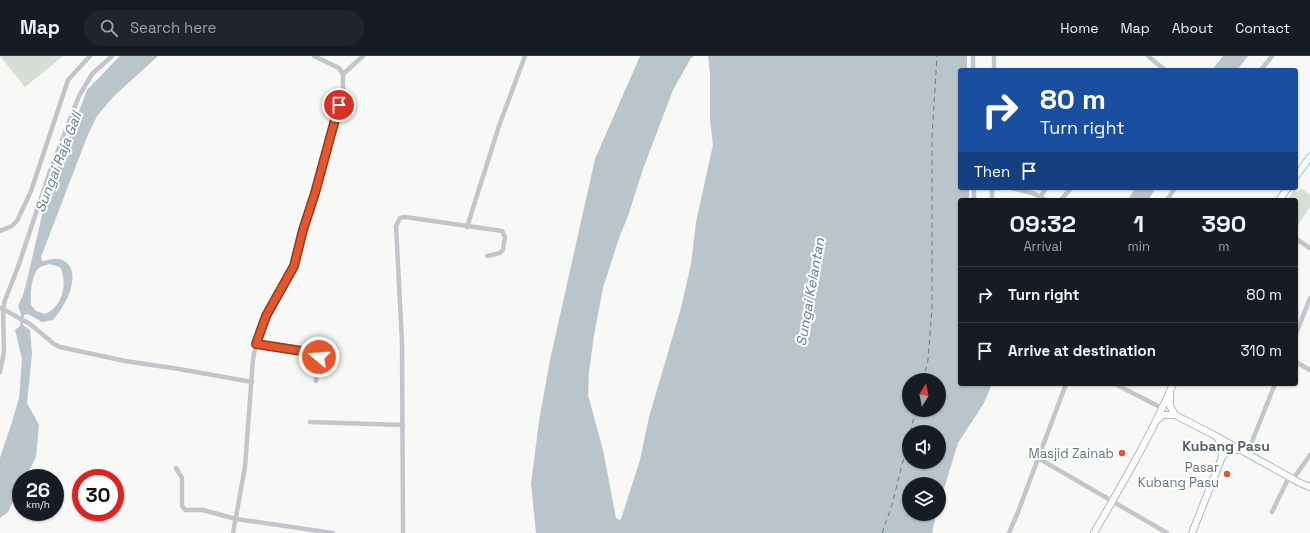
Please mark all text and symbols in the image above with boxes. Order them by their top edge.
search box [84,10,364,46]
text: Map [20,15,60,40]
icon: search [98,17,120,39]
text: Search here [130,18,216,37]
text: Home [1060,19,1098,37]
text: Map [1120,19,1150,37]
text: About [1172,19,1213,37]
text: Contact [1235,19,1290,37]
text: 80 m [1040,81,1106,117]
icon: right [974,84,1026,136]
pin [322,88,356,122]
icon: arrive [328,94,350,116]
water label: Sungai Raja Gali [31,108,86,215]
text: Turn right [1040,116,1124,139]
icon: arrive [1018,160,1040,182]
text: Then [974,162,1010,181]
text: 09:32 [1010,208,1076,239]
text: 1 [1133,208,1144,239]
text: 390 [1201,208,1246,239]
water label: Sungai Kelantan [792,236,828,347]
text: Arrival [1023,238,1062,255]
text: min [1128,238,1150,255]
text: m [1218,238,1230,255]
icon: right [974,284,996,306]
text: Turn right [1008,285,1079,304]
text: 80 m [1246,285,1282,304]
position arrow [298,336,340,378]
icon: arrive [974,340,996,362]
text: Arrive at destination [1008,341,1156,360]
text: 310 m [1241,341,1282,360]
north arrow [902,373,946,417]
map controls [902,373,946,521]
button: sound [902,425,946,469]
district label: Kubang Pasu [1182,437,1270,455]
place label: Masjid Zainab [1028,445,1114,462]
marker: Masjid Zainab [1117,448,1127,458]
place label: Pasar Kubang Pasu [1138,459,1219,491]
speed limit sign: 30 [72,469,124,521]
marker: Pasar Kubang Pasu [1222,469,1232,479]
text: 26 [26,477,50,503]
button: layers [902,477,946,521]
text: km/h [26,498,50,511]

